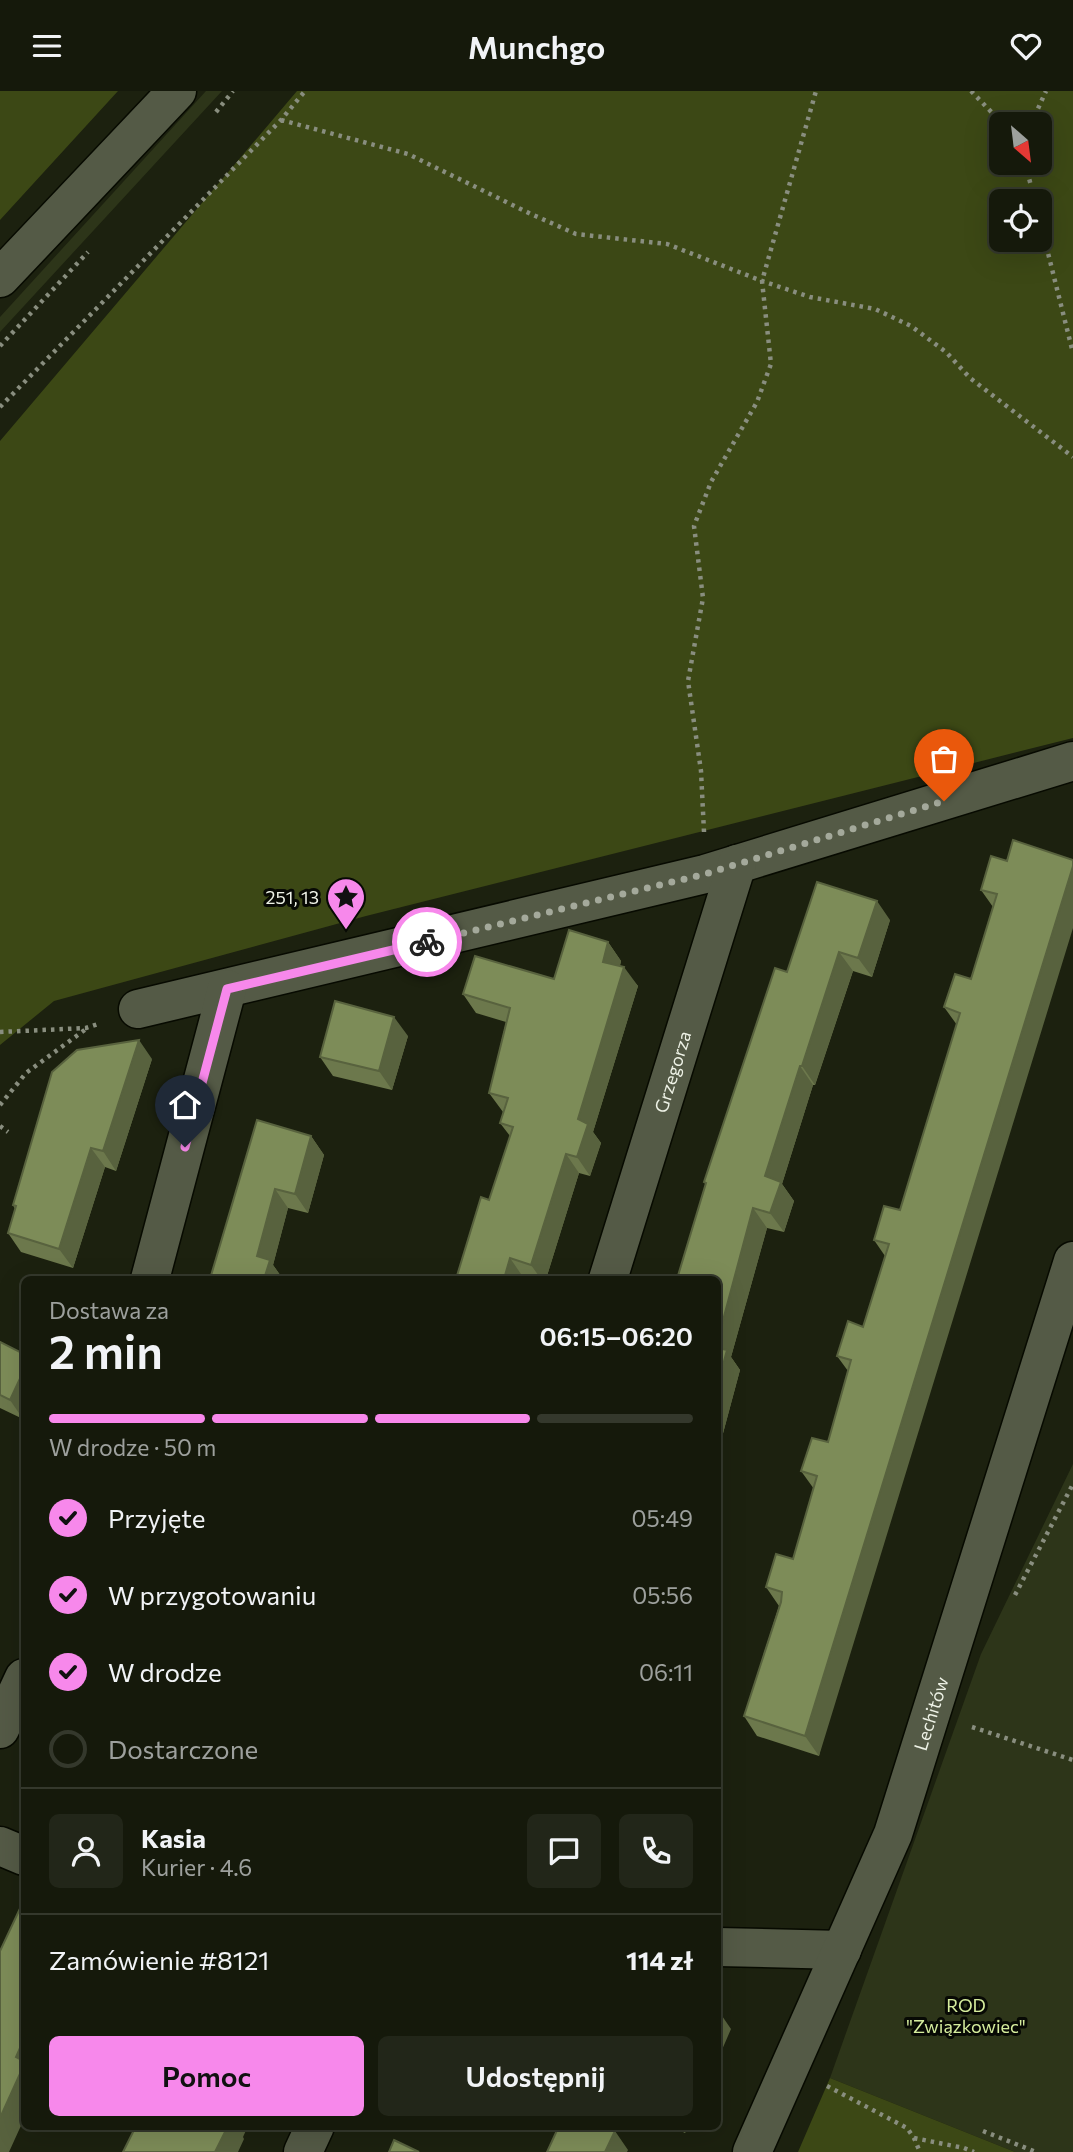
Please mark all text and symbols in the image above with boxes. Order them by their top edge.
text: Munchgo [468,26,605,66]
icon: menu [28,27,66,65]
icon: heart [1007,27,1045,65]
north arrow [989,112,1052,175]
map controls [989,112,1052,252]
button: locate [989,189,1052,252]
pin [914,729,974,801]
icon: bag [925,740,963,778]
place icon: 251, 13 [325,876,367,931]
place label: 251, 13 [265,886,319,908]
courier [392,907,462,977]
icon: bike [408,923,446,961]
street label: Grzegorza [649,1028,695,1116]
pin [155,1075,215,1147]
icon: home [166,1086,204,1124]
text: Dostawa za [49,1296,169,1324]
text: 06:15–06:20 [539,1320,693,1351]
text: 2 min [49,1322,163,1378]
text: W drodze · 50 m [49,1433,216,1461]
icon: check [49,1499,87,1537]
text: Przyjęte [108,1502,205,1533]
text: 05:49 [632,1504,693,1532]
icon: check [49,1576,87,1614]
text: W przygotowaniu [108,1579,316,1610]
text: 05:56 [632,1581,693,1609]
icon: check [49,1653,87,1691]
text: W drodze [108,1656,222,1687]
text: 06:11 [639,1658,693,1686]
street label: Lechitów [909,1674,953,1753]
text: Dostarczone [108,1733,258,1764]
button: person [49,1814,123,1888]
button: chat [527,1814,601,1888]
button: phone [619,1814,693,1888]
text: Kasia [141,1822,206,1853]
text: Kurier · 4.6 [141,1853,252,1881]
text: Zamówienie #8121 [49,1944,270,1975]
text: 114 zł [626,1944,693,1975]
park label: ROD "Związkowiec" [906,1994,1026,2037]
button: Pomoc [49,2036,364,2116]
button: Udostępnij [378,2036,693,2116]

